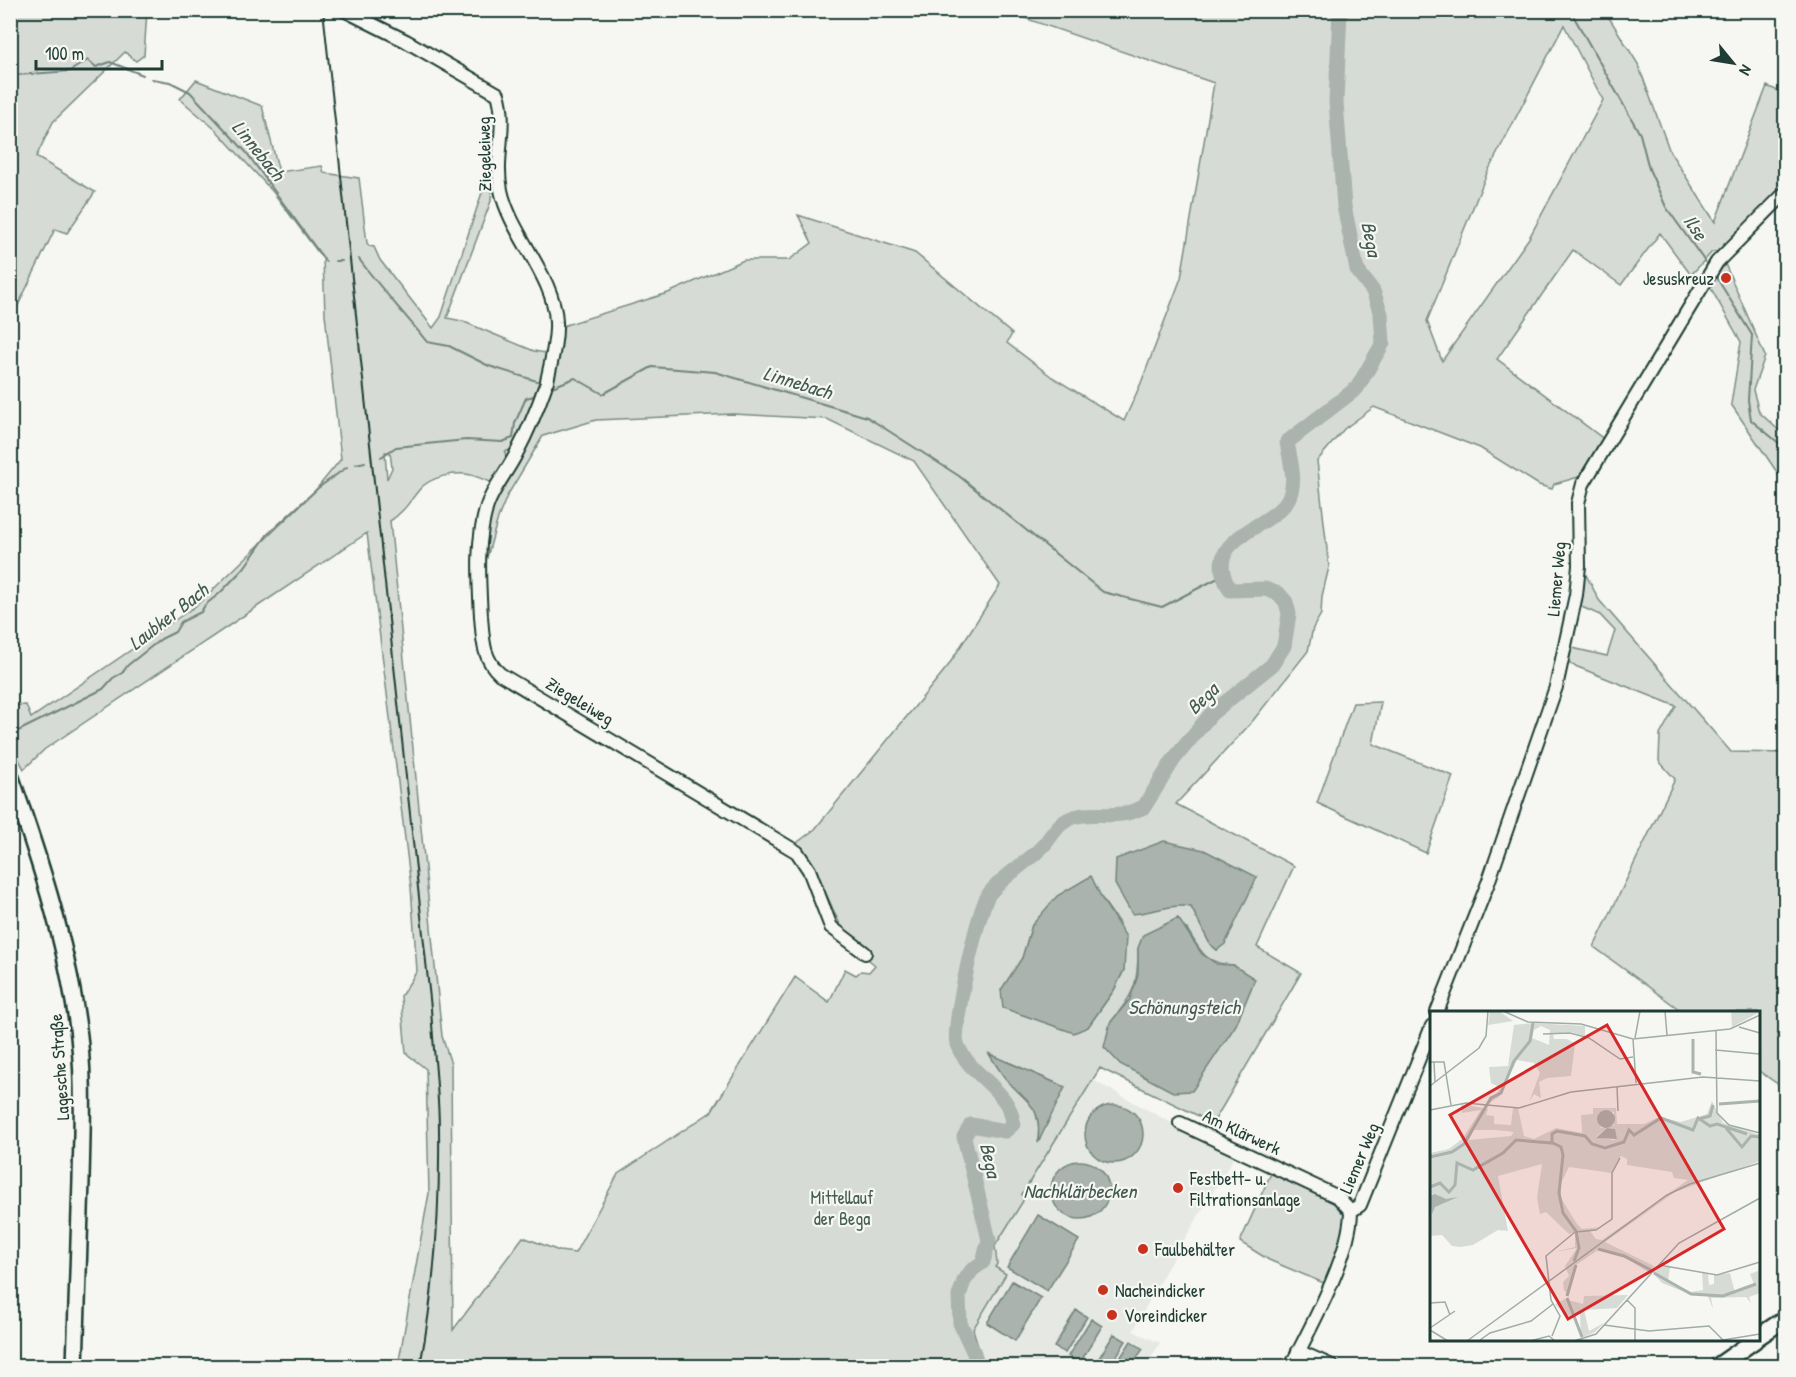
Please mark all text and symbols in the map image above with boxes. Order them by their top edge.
scale bar [36,33,162,71]
north arrow [1703,33,1763,93]
text: 100 m [45,41,84,66]
text: N [1734,61,1758,80]
water label: Linnebach [226,114,293,187]
street label: Ziegeleiweg [471,116,497,192]
water label: Ilse [1678,209,1715,246]
water label: Bega [1354,219,1389,261]
place label: Jesuskreuz [1643,266,1714,291]
marker: Jesuskreuz [1719,271,1733,285]
water label: Linnebach [760,359,837,406]
street label: Liemer Weg [1540,541,1572,617]
water label: Laubker Bach [123,575,215,656]
street label: Ziegeleiweg [541,671,619,731]
water label: Bega [1180,675,1226,721]
water label: Schönungsteich [1128,993,1241,1021]
inset map [1430,1011,1760,1341]
street label: Lagesche Straße [43,1013,75,1121]
street label: Am Klärwerk [1199,1103,1285,1161]
street label: Liemer Weg [1333,1119,1385,1197]
water label: Bega [973,1140,1009,1182]
place label: Festbett- u. Filtrationsanlage [1189,1166,1301,1212]
water label: Nachklärbecken [1023,1177,1138,1204]
marker: Festbett- u. Filtrationsanlage [1171,1181,1185,1195]
park label: Mittellauf der Bega [811,1185,874,1231]
place label: Faulbehälter [1154,1237,1235,1262]
marker: Faulbehälter [1136,1242,1150,1256]
place label: Nacheindicker [1115,1278,1205,1303]
marker: Nacheindicker [1096,1283,1110,1297]
place label: Voreindicker [1124,1303,1207,1328]
marker: Voreindicker [1105,1308,1119,1322]

